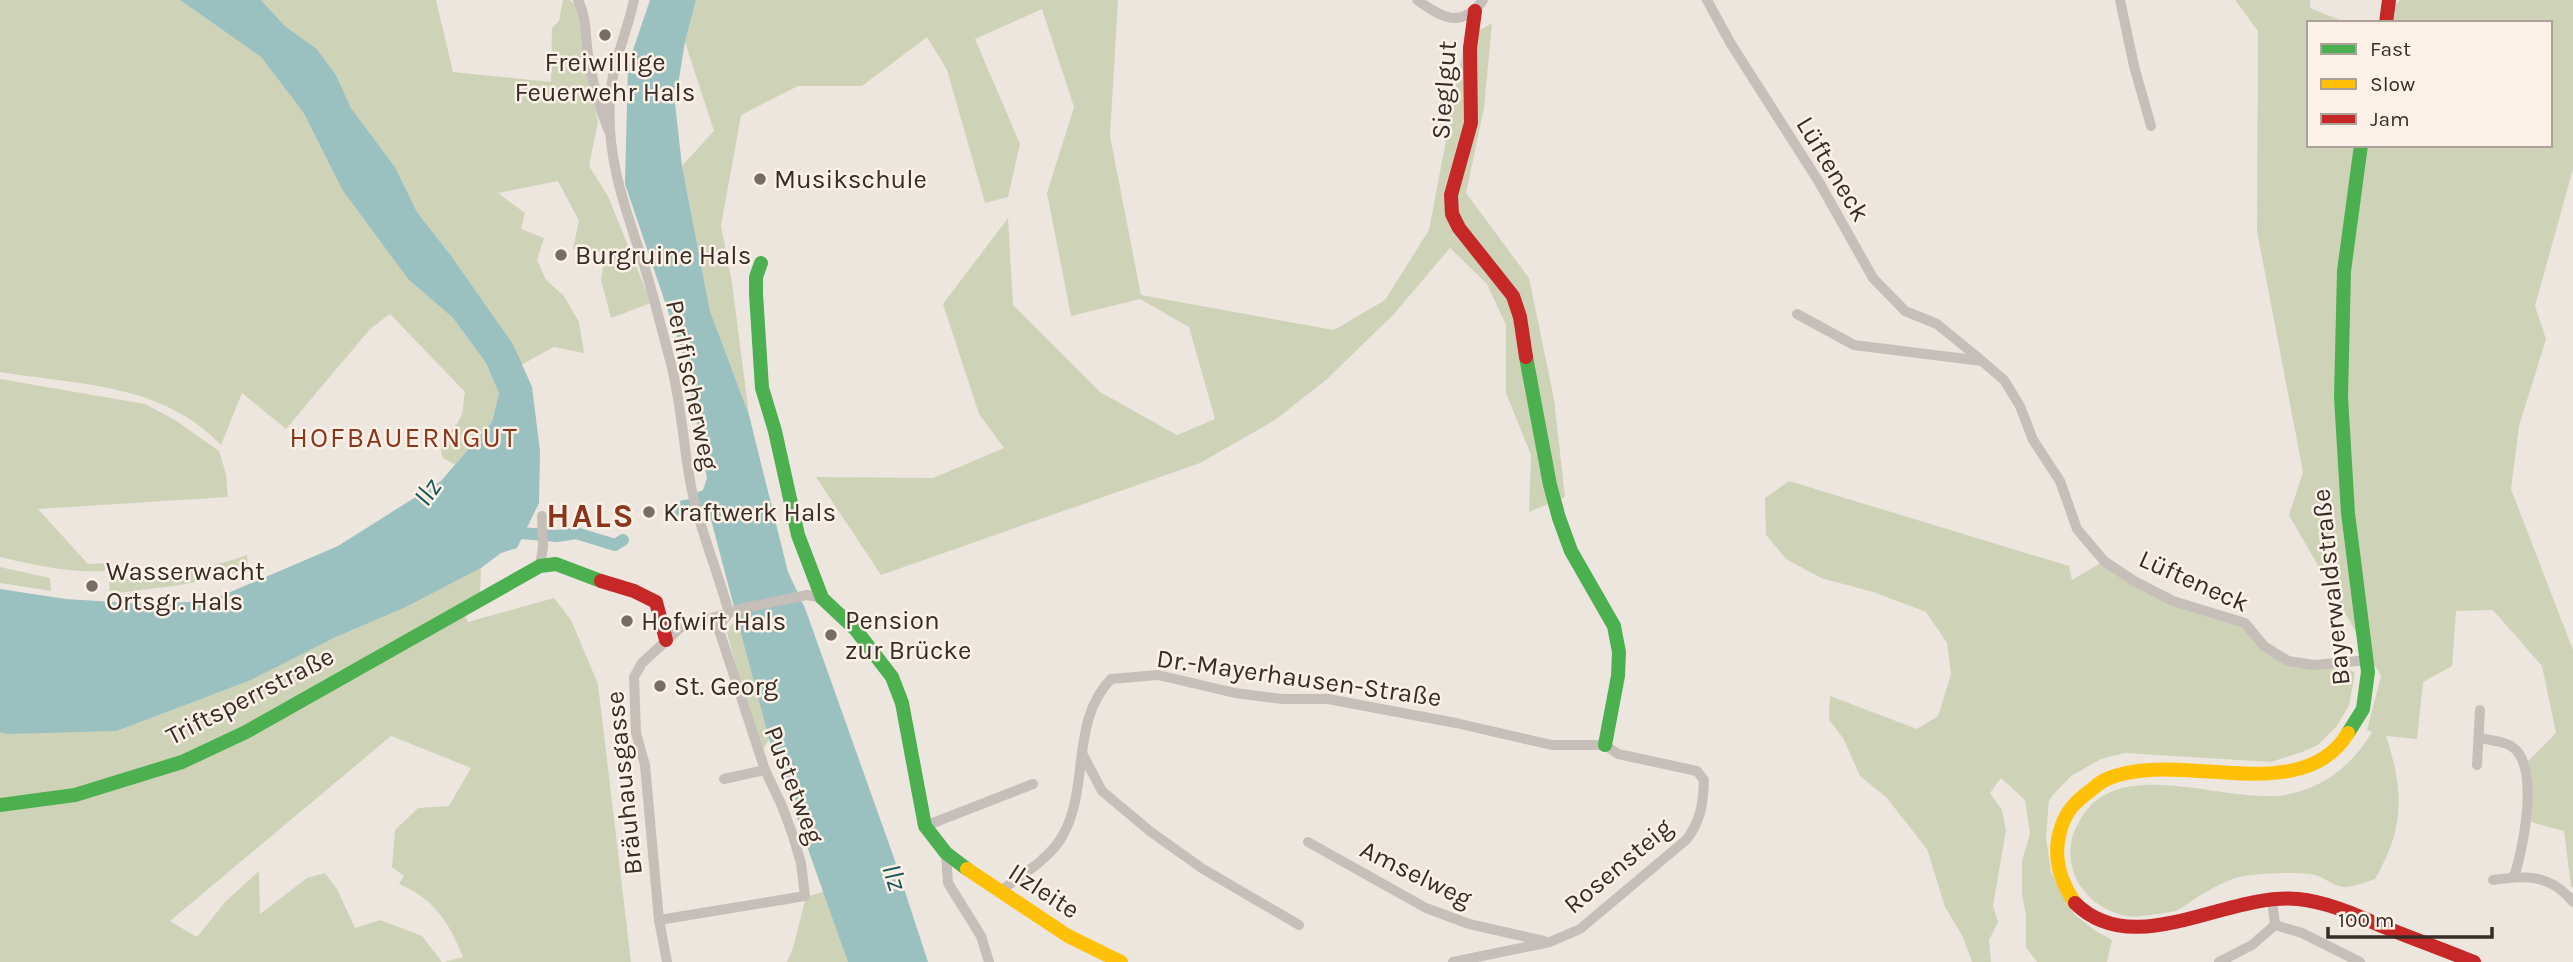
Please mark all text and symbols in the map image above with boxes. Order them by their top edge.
legend [2307,21,2552,147]
marker: Freiwillige Feuerwehr Hals [597,27,613,43]
text: Fast [2370,37,2411,61]
street label: Sieglgut [1425,39,1463,140]
place label: Freiwillige Feuerwehr Hals [515,47,695,108]
text: Slow [2370,72,2415,96]
text: Jam [2370,107,2410,131]
street label: Lüfteneck [1790,111,1876,227]
place label: Musikschule [774,164,927,195]
marker: Musikschule [752,171,768,187]
place label: Burgruine Hals [575,240,751,271]
marker: Burgruine Hals [553,247,569,263]
street label: Perlfischerweg [659,297,725,473]
district label: HOFBAUERNGUT [289,421,519,454]
water label: Ilz [406,472,448,512]
street label: Bayerwaldstraße [2305,487,2357,687]
district label: HALS [546,497,636,535]
place label: Kraftwerk Hals [663,497,836,528]
marker: Kraftwerk Hals [641,504,657,520]
street label: Lüfteneck [2134,543,2254,619]
place label: Wasserwacht Ortsgr. Hals [106,556,265,617]
marker: Wasserwacht Ortsgr. Hals [84,578,100,594]
place label: Pension zur Brücke [845,605,971,666]
place label: Hofwirt Hals [641,606,786,637]
marker: Hofwirt Hals [619,613,635,629]
marker: Pension zur Brücke [823,627,839,643]
street label: Triftsperrstraße [161,640,339,752]
street label: Dr.-Mayerhausen-Straße [1155,643,1443,713]
place label: St. Georg [674,671,779,702]
marker: St. Georg [652,678,668,694]
street label: Bräuhausgasse [599,690,649,876]
street label: Pustetweg [757,722,831,849]
street label: Rosensteig [1557,811,1679,920]
street label: Amselweg [1355,834,1477,914]
street label: Ilzleite [1003,857,1085,925]
water label: Ilz [875,860,915,895]
scale bar [2328,895,2492,939]
text: 100 m [2338,908,2395,932]

